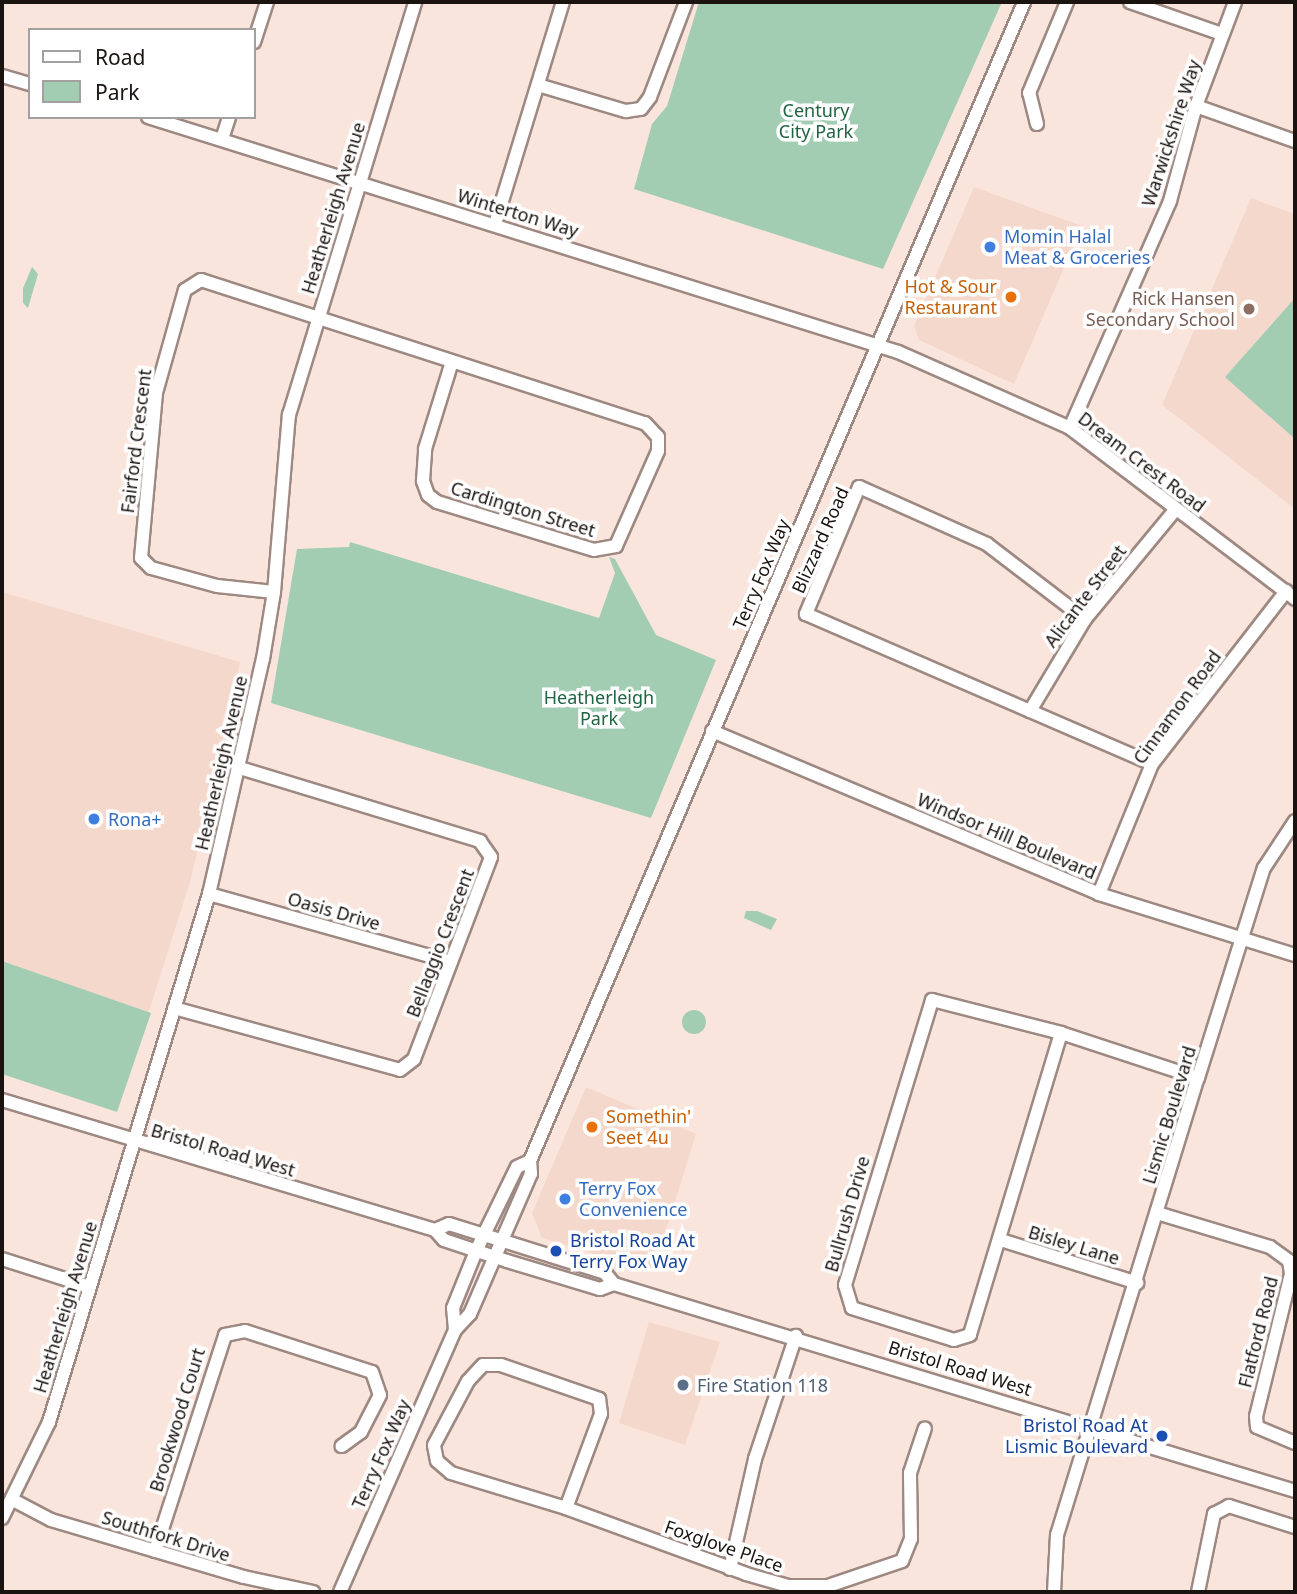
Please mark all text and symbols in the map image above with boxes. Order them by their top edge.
legend [28,28,256,119]
text: Road [95,43,145,71]
street label: Warwickshire Way [1137,57,1205,209]
text: Park [95,78,139,106]
park label: Century City Park [779,100,853,142]
street label: Heatherleigh Avenue [297,120,369,296]
street label: Winterton Way [455,184,581,242]
place label: Momin Halal Meat & Groceries [1004,226,1150,268]
marker: Momin Halal Meat & Groceries [982,239,998,255]
place label: Hot & Sour Restaurant [904,276,997,318]
place label: Rick Hansen Secondary School [1086,288,1235,330]
marker: Hot & Sour Restaurant [1003,289,1019,305]
marker: Rick Hansen Secondary School [1241,301,1257,317]
street label: Fairford Crescent [116,368,156,514]
street label: Dream Crest Road [1074,407,1210,517]
street label: Cardington Street [448,477,598,541]
street label: Blizzard Road [787,483,853,597]
street label: Terry Fox Way [728,516,794,632]
street label: Alicante Street [1040,541,1130,651]
street label: Cinnamon Road [1129,646,1225,768]
street label: Heatherleigh Avenue [190,674,252,852]
park label: Heatherleigh Park [544,687,654,730]
street label: Windsor Hill Boulevard [914,788,1100,884]
place label: Rona+ [108,808,162,830]
marker: Rona+ [86,811,102,827]
street label: Bellaggio Crescent [402,866,478,1020]
street label: Oasis Drive [285,887,383,935]
street label: Lismic Boulevard [1138,1043,1200,1187]
place label: Somethin' Seet 4u [606,1106,691,1148]
street label: Bristol Road West [149,1119,297,1181]
marker: Somethin' Seet 4u [584,1119,600,1135]
street label: Bullrush Drive [820,1154,874,1274]
place label: Terry Fox Convenience [579,1178,688,1220]
marker: Terry Fox Convenience [557,1191,573,1207]
street label: Heatherleigh Avenue [29,1219,101,1395]
street label: Bisley Lane [1026,1221,1122,1269]
place label: Bristol Road At Terry Fox Way [570,1230,695,1272]
marker: Bristol Road At Terry Fox Way [548,1243,564,1259]
street label: Flatford Road [1234,1274,1282,1390]
street label: Bristol Road West [886,1336,1034,1400]
street label: Brookwood Court [145,1346,209,1494]
place label: Fire Station 118 [697,1374,828,1396]
marker: Fire Station 118 [675,1377,691,1393]
street label: Terry Fox Way [347,1396,415,1512]
place label: Bristol Road At Lismic Boulevard [1005,1415,1148,1458]
marker: Bristol Road At Lismic Boulevard [1154,1428,1170,1444]
street label: Southfork Drive [99,1506,233,1566]
street label: Foxglove Place [662,1516,786,1576]

